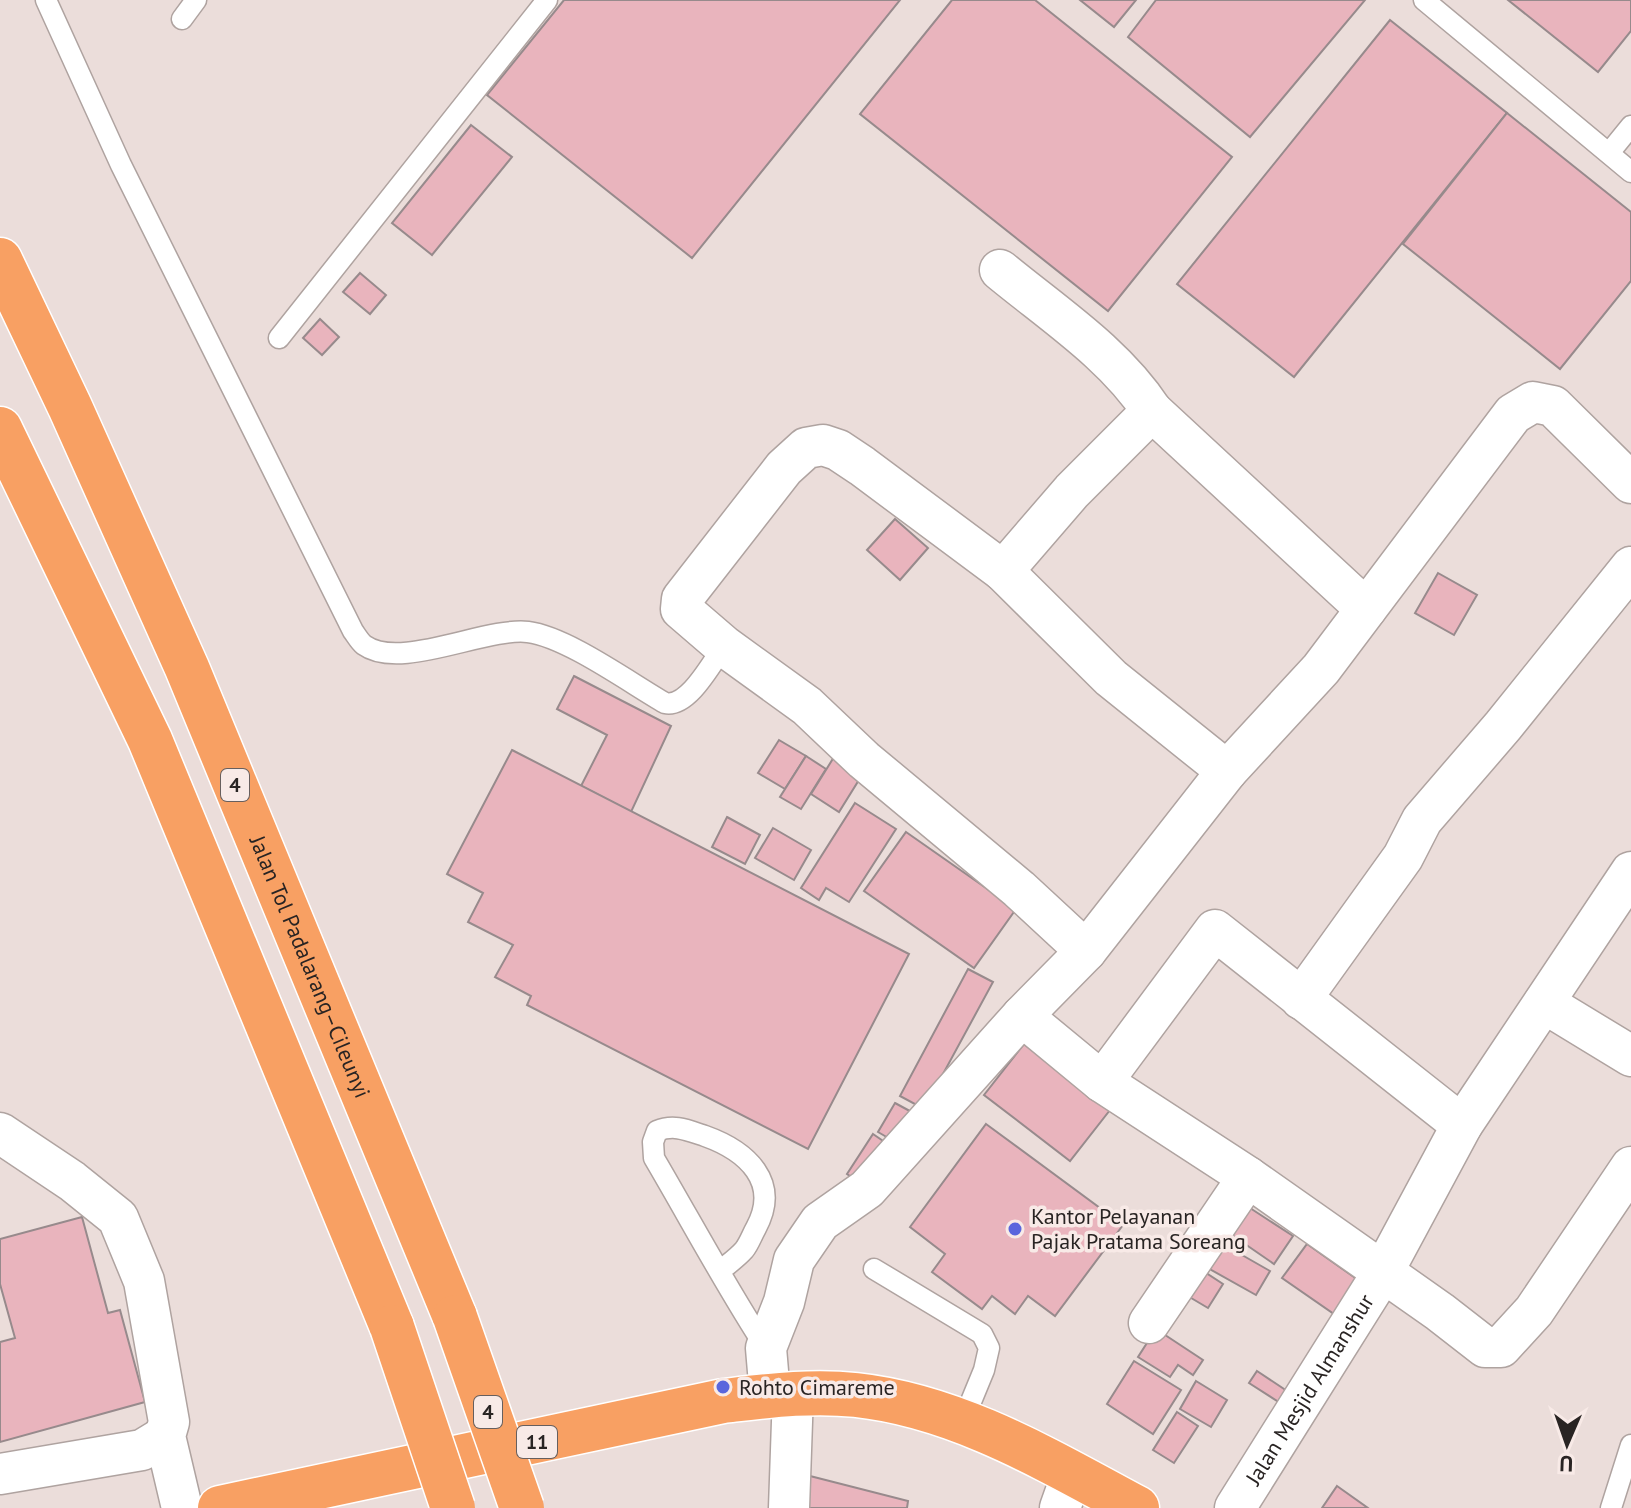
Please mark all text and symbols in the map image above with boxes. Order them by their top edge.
road number: 4 [221,769,249,801]
street label: Jalan Tol Padalarang–Cileunyi [243,831,377,1102]
place label: Kantor Pelayanan Pajak Pratama Soreang [1031,1202,1246,1255]
marker: Kantor Pelayanan Pajak Pratama Soreang [1006,1220,1024,1238]
street label: Jalan Mesjid Almanshur [1239,1288,1380,1491]
place label: Rohto Cimareme [739,1373,895,1401]
marker: Rohto Cimareme [714,1378,732,1396]
road number: 4 [474,1396,502,1428]
north arrow [1527,1404,1607,1484]
road number: 11 [517,1426,557,1458]
text: U [1559,1450,1574,1478]

